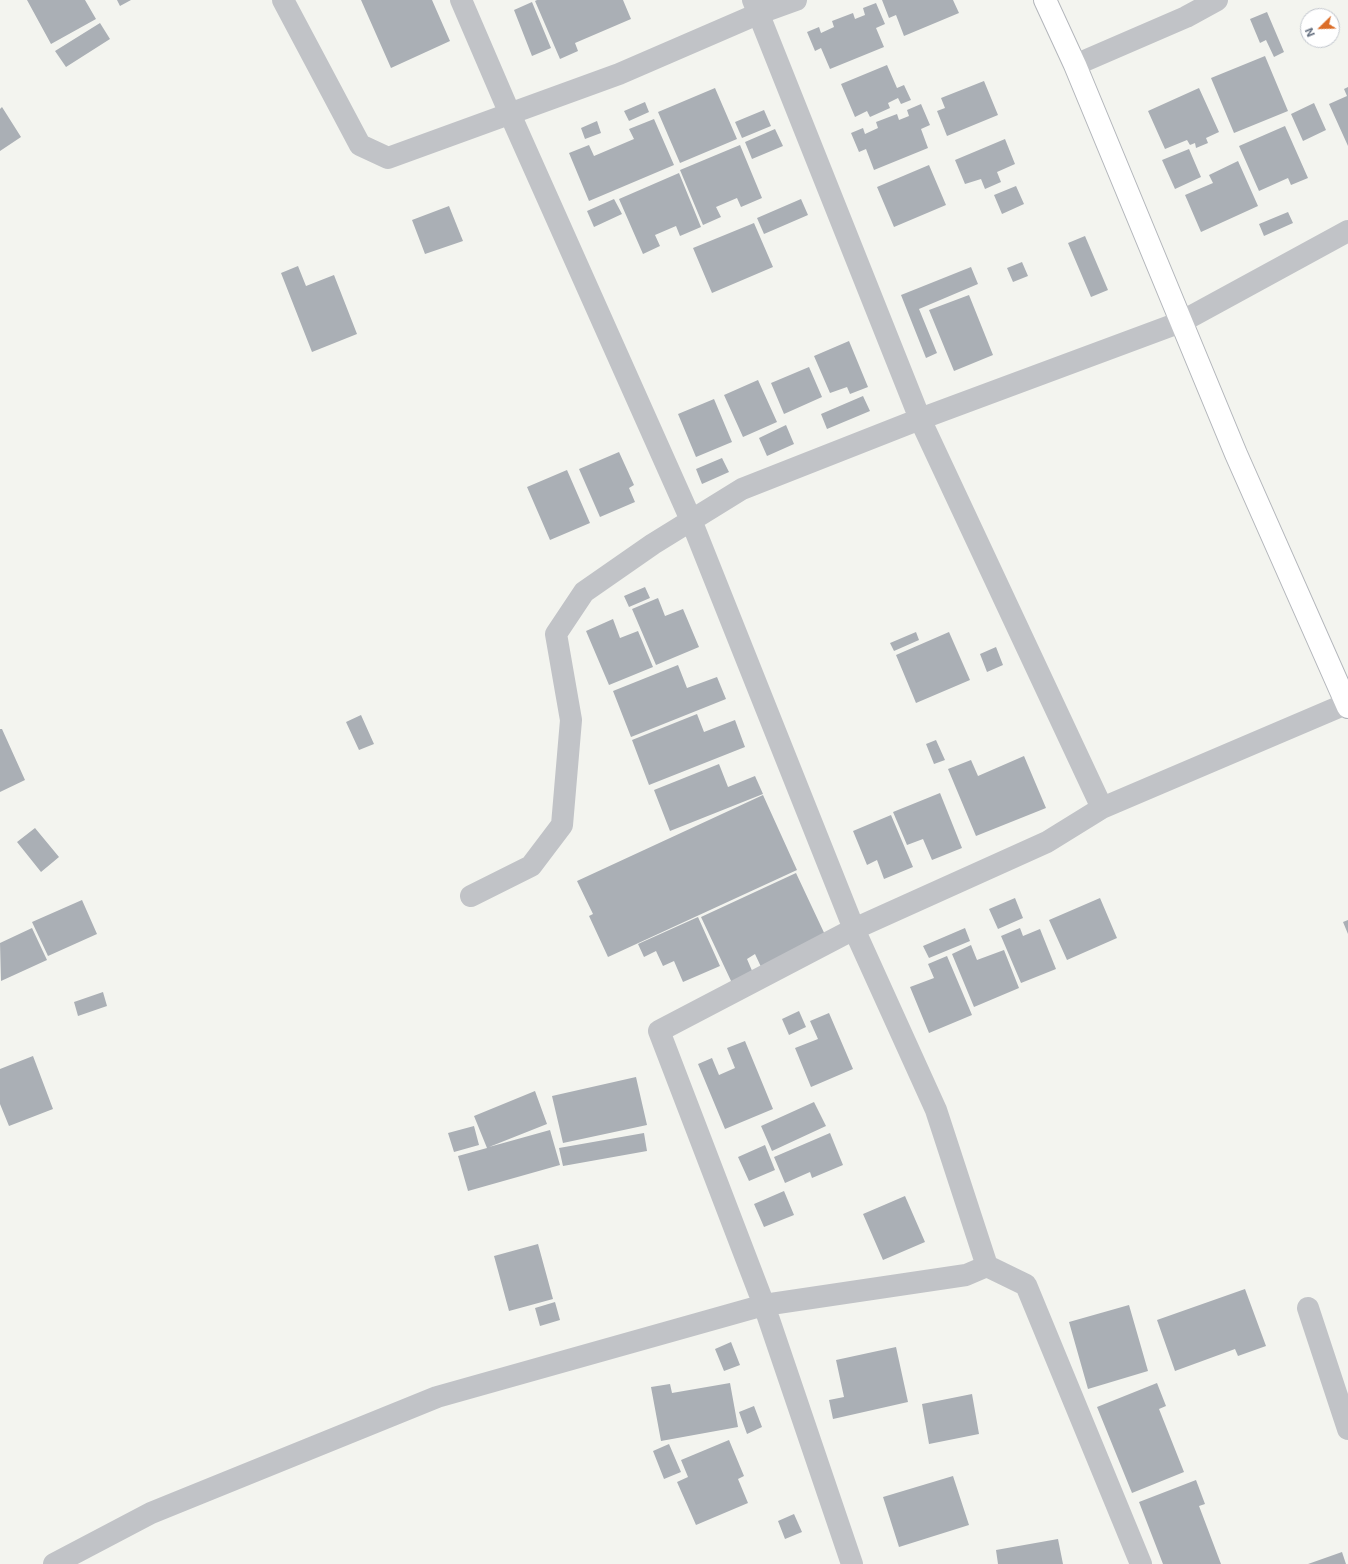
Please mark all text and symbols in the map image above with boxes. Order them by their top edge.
north arrow [1300,8,1340,48]
text: N [1302,26,1318,39]

